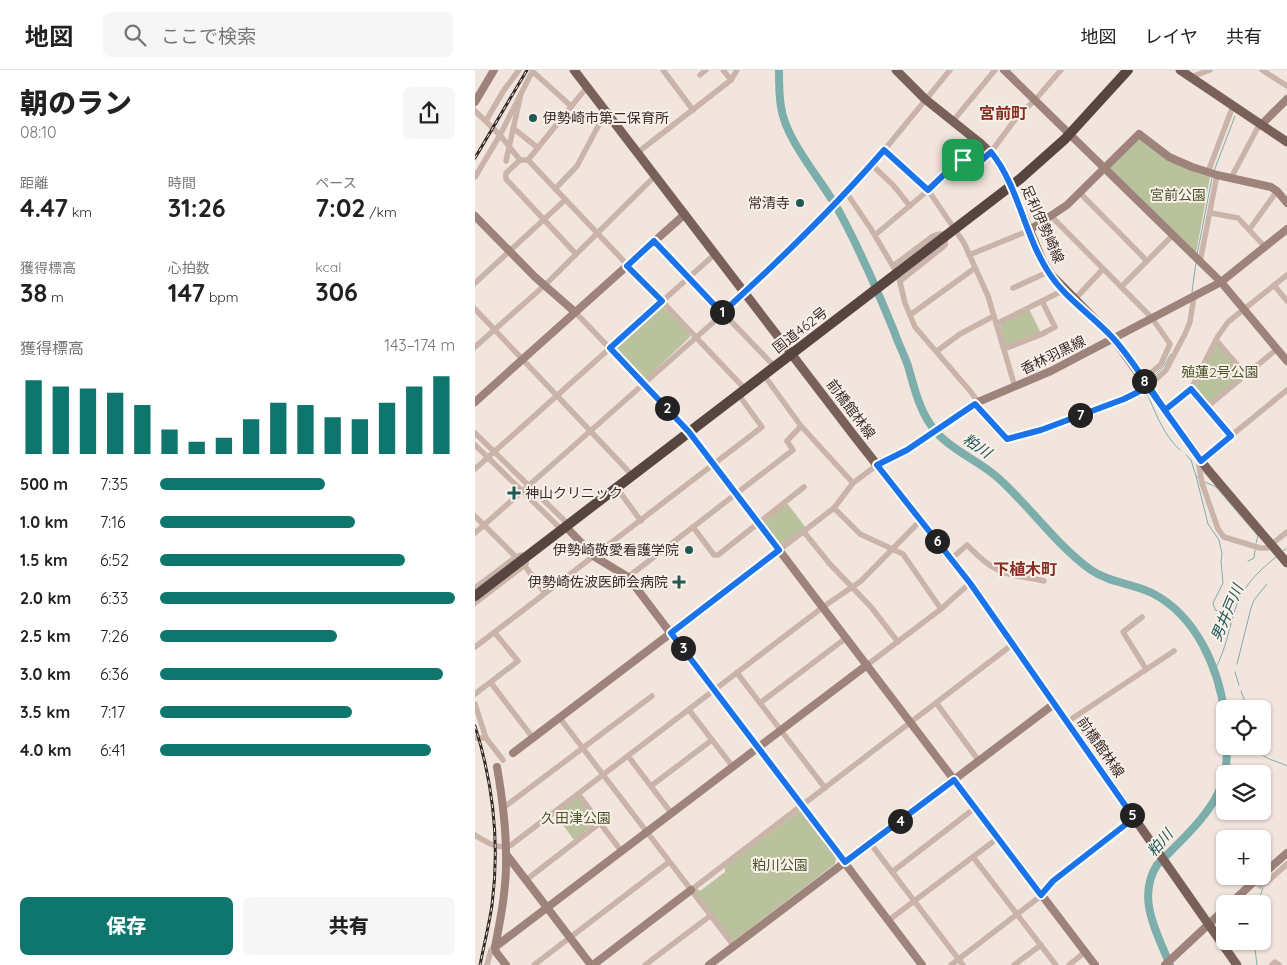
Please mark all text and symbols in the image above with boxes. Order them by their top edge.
search box [103,12,453,57]
text: 地図 [25,21,73,51]
icon: search [121,21,149,49]
text: ここで検索 [161,24,256,48]
text: 地図 [1081,25,1117,48]
text: レイヤ [1145,25,1198,48]
text: 共有 [1226,25,1262,48]
text: 朝のラン [20,85,132,120]
button: share [403,87,455,139]
district label: 宮前町 [979,103,1027,123]
place label: 伊勢崎市第二保育所 [543,109,669,127]
marker: 伊勢崎市第二保育所 [527,112,539,124]
text: 08:10 [20,122,57,142]
pin [942,139,984,181]
icon: arrive [949,146,977,174]
text: 距離 [20,174,48,192]
text: 時間 [168,174,196,192]
text: ペース [315,174,357,192]
street label: 足利伊勢崎線 [1018,182,1068,266]
park label: 宮前公園 [1150,186,1206,204]
text: 4.47 [20,192,68,223]
text: 31:26 [168,192,226,223]
text: 7:02 [315,192,365,223]
place label: 常清寺 [748,194,790,212]
marker: 常清寺 [794,197,806,209]
text: km [68,203,92,221]
text: /km [365,203,397,221]
text: kcal [315,258,341,276]
text: 獲得標高 [20,259,76,277]
text: 心拍数 [168,259,210,277]
text: 306 [315,276,358,307]
text: 38 [20,277,47,308]
text: 147 [168,277,205,308]
text: m [47,288,64,306]
text: bpm [205,288,239,306]
pin: 1 [709,300,735,324]
text: 1 [720,303,725,321]
street label: 国道462号 [769,303,831,357]
street label: 香林羽黒線 [1018,332,1088,378]
text: 143–174 m [384,335,455,355]
text: 獲得標高 [20,338,84,358]
park label: 殖蓮2号公園 [1181,363,1259,381]
pin: 8 [1131,368,1157,394]
text: 8 [1141,372,1148,390]
street label: 前橋館林線 [823,376,879,442]
pin: 2 [655,396,679,420]
text: 2 [664,399,671,417]
pin: 7 [1067,402,1093,428]
text: 7 [1077,406,1084,424]
water label: 粕川 [960,429,997,463]
text: 500 m [20,474,68,494]
text: 7:35 [100,474,128,494]
place label: 神山クリニック [525,484,623,502]
marker: 神山クリニック [507,486,521,500]
text: 1.0 km [20,512,68,532]
text: 7:16 [100,512,126,532]
pin: 6 [925,528,949,554]
text: 6 [934,532,941,550]
place label: 伊勢崎敬愛看護学院 [553,541,679,559]
marker: 伊勢崎敬愛看護学院 [683,544,695,556]
text: 1.5 km [20,550,68,570]
text: 6:52 [100,550,129,570]
district label: 下植木町 [993,559,1057,579]
place label: 伊勢崎佐波医師会病院 [528,573,668,591]
marker: 伊勢崎佐波医師会病院 [672,575,686,589]
water label: 男井戸川 [1206,580,1248,644]
text: 2.0 km [20,588,71,608]
text: 6:33 [100,588,128,608]
text: 2.5 km [20,626,71,646]
text: 7:26 [100,626,129,646]
pin: 3 [671,636,695,660]
text: 3 [680,639,687,657]
text: 3.0 km [20,664,71,684]
text: 6:36 [100,664,129,684]
map controls [1216,700,1271,950]
button: locate [1216,700,1271,755]
text: 3.5 km [20,702,70,722]
text: 7:17 [100,702,125,722]
street label: 前橋館林線 [1074,713,1128,781]
text: 4.0 km [20,740,72,760]
text: 6:41 [100,740,126,760]
button: layers [1216,765,1271,820]
pin: 5 [1119,802,1145,828]
text: 5 [1128,806,1137,824]
pin: 4 [887,808,913,834]
park label: 久田津公園 [541,809,611,827]
text: 4 [896,812,905,830]
water label: 粕川 [1143,824,1178,860]
button: + [1216,830,1271,885]
park label: 粕川公園 [752,856,808,874]
button: − [1216,895,1271,950]
button: 保存 [20,897,233,955]
button: 共有 [243,897,455,955]

